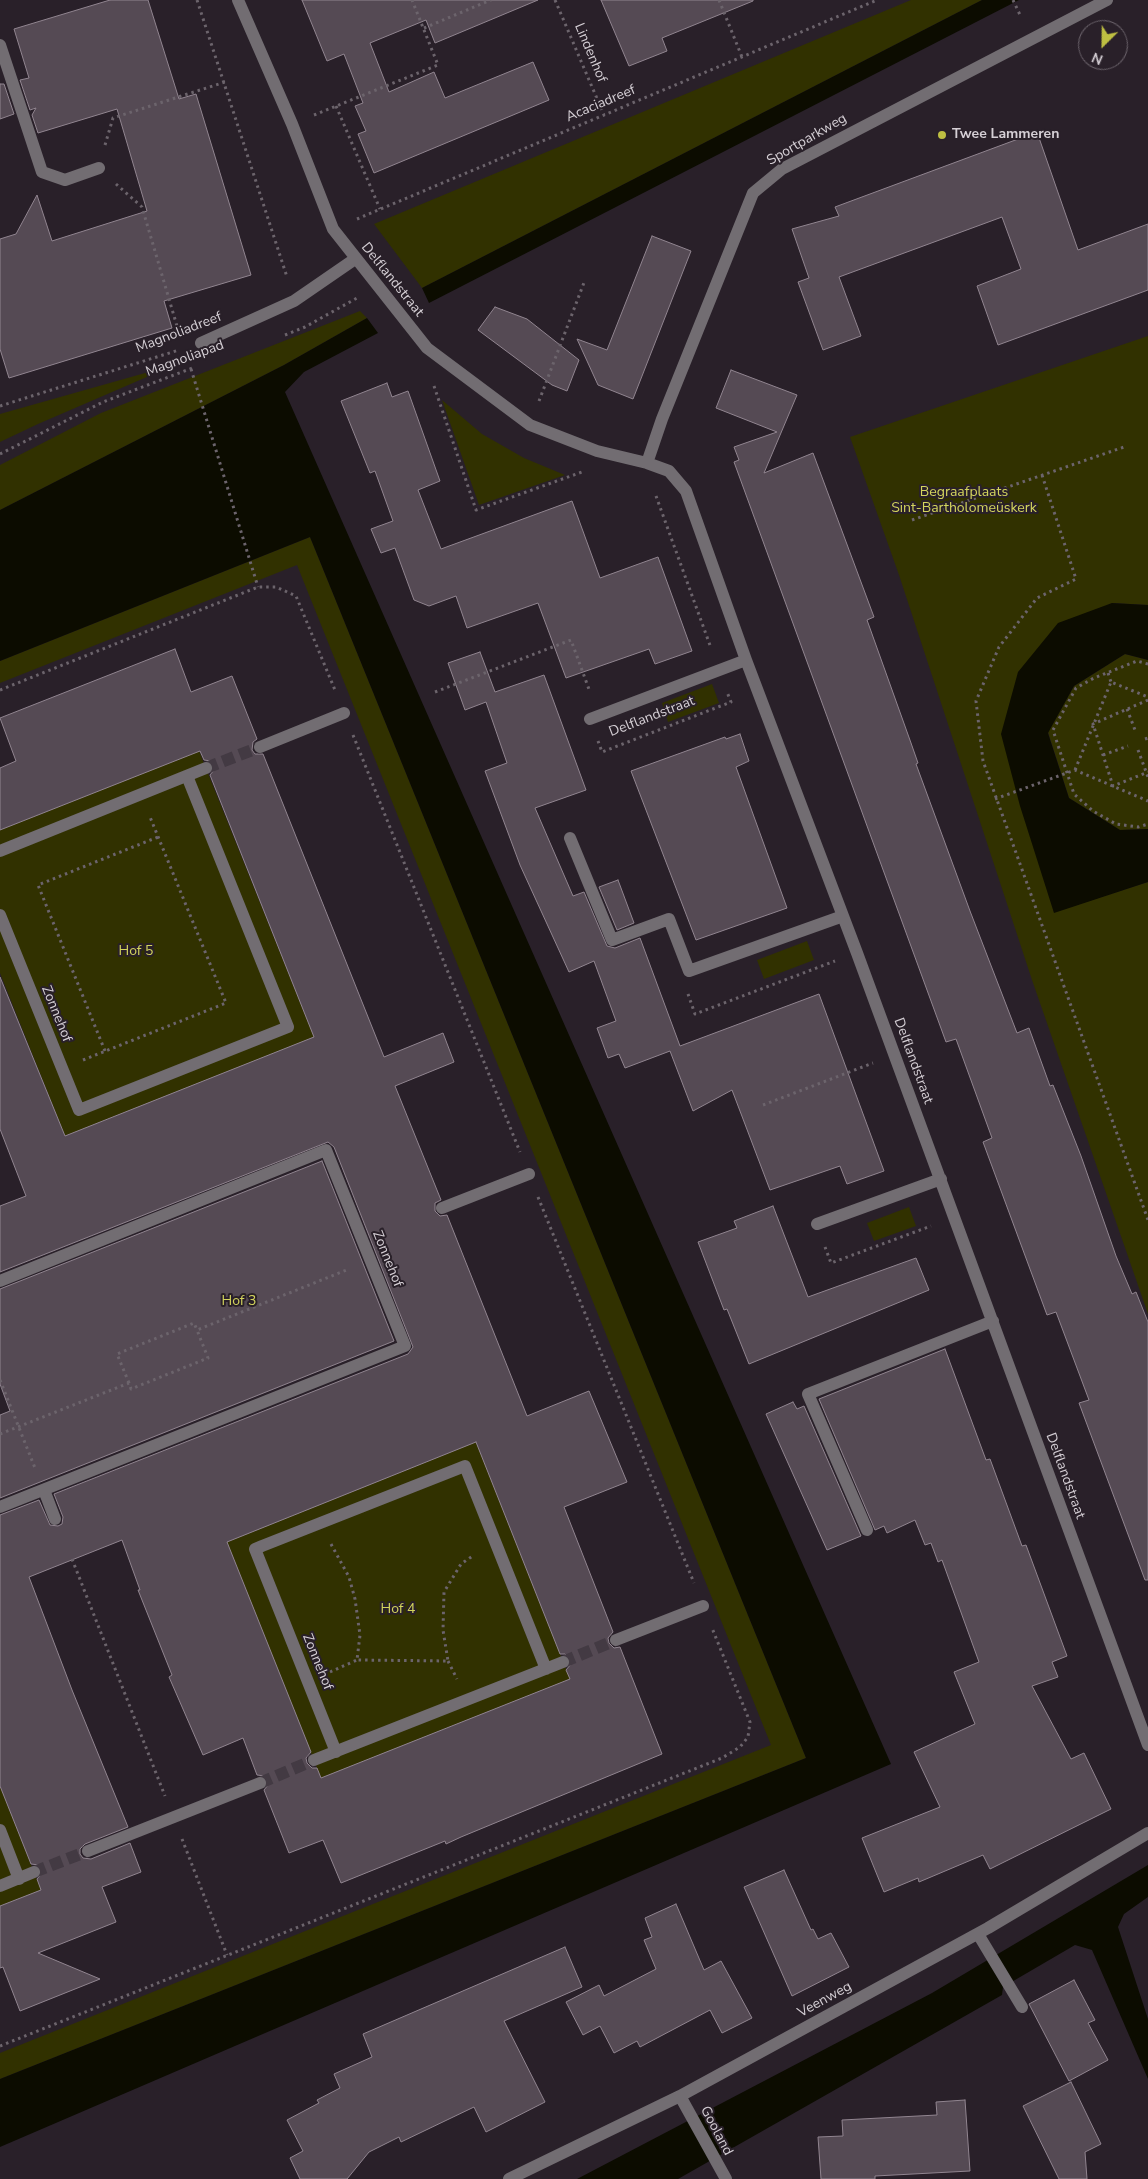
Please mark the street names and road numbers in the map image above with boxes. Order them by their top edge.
street label: Lindenhof [570,21,610,85]
street label: Acaciadreef [564,82,638,126]
street label: Sportparkweg [764,110,850,170]
street label: Delflandstraat [357,240,427,320]
street label: Magnoliadreef [134,309,224,357]
street label: Magnoliapad [144,337,226,381]
street label: Delflandstraat [607,693,697,741]
street label: Zonnehof [37,983,75,1045]
street label: Delflandstraat [890,1016,936,1106]
street label: Zonnehof [368,1228,406,1290]
street label: Delflandstraat [1042,1431,1088,1521]
street label: Zonnehof [298,1631,336,1693]
street label: Veenweg [795,1978,855,2022]
street label: Gooland [696,2103,736,2159]

